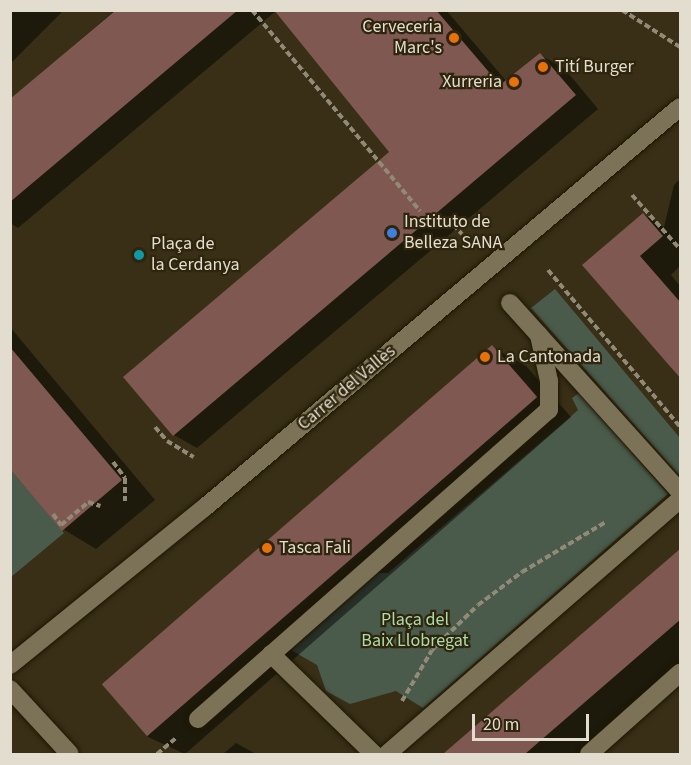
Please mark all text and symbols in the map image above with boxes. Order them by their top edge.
place label: Cerveceria Marc's [362,17,442,60]
marker: Cerveceria Marc's [447,31,461,45]
place label: Tití Burger [555,56,634,78]
marker: Tití Burger [536,60,550,74]
place label: Xurreria [442,71,502,93]
marker: Xurreria [507,75,521,89]
place label: Instituto de Belleza SANA [404,212,502,254]
marker: Instituto de Belleza SANA [385,226,399,240]
place label: Plaça de la Cerdanya [151,234,240,276]
marker: Plaça de la Cerdanya [132,248,146,262]
street label: Carrer del Vallès [294,341,400,435]
place label: La Cantonada [497,346,601,368]
marker: La Cantonada [478,350,492,364]
place label: Tasca Fali [279,537,351,559]
marker: Tasca Fali [260,541,274,555]
park label: Plaça del Baix Llobregat [361,610,469,652]
scale bar [475,702,592,740]
text: 20 m [483,712,519,737]

